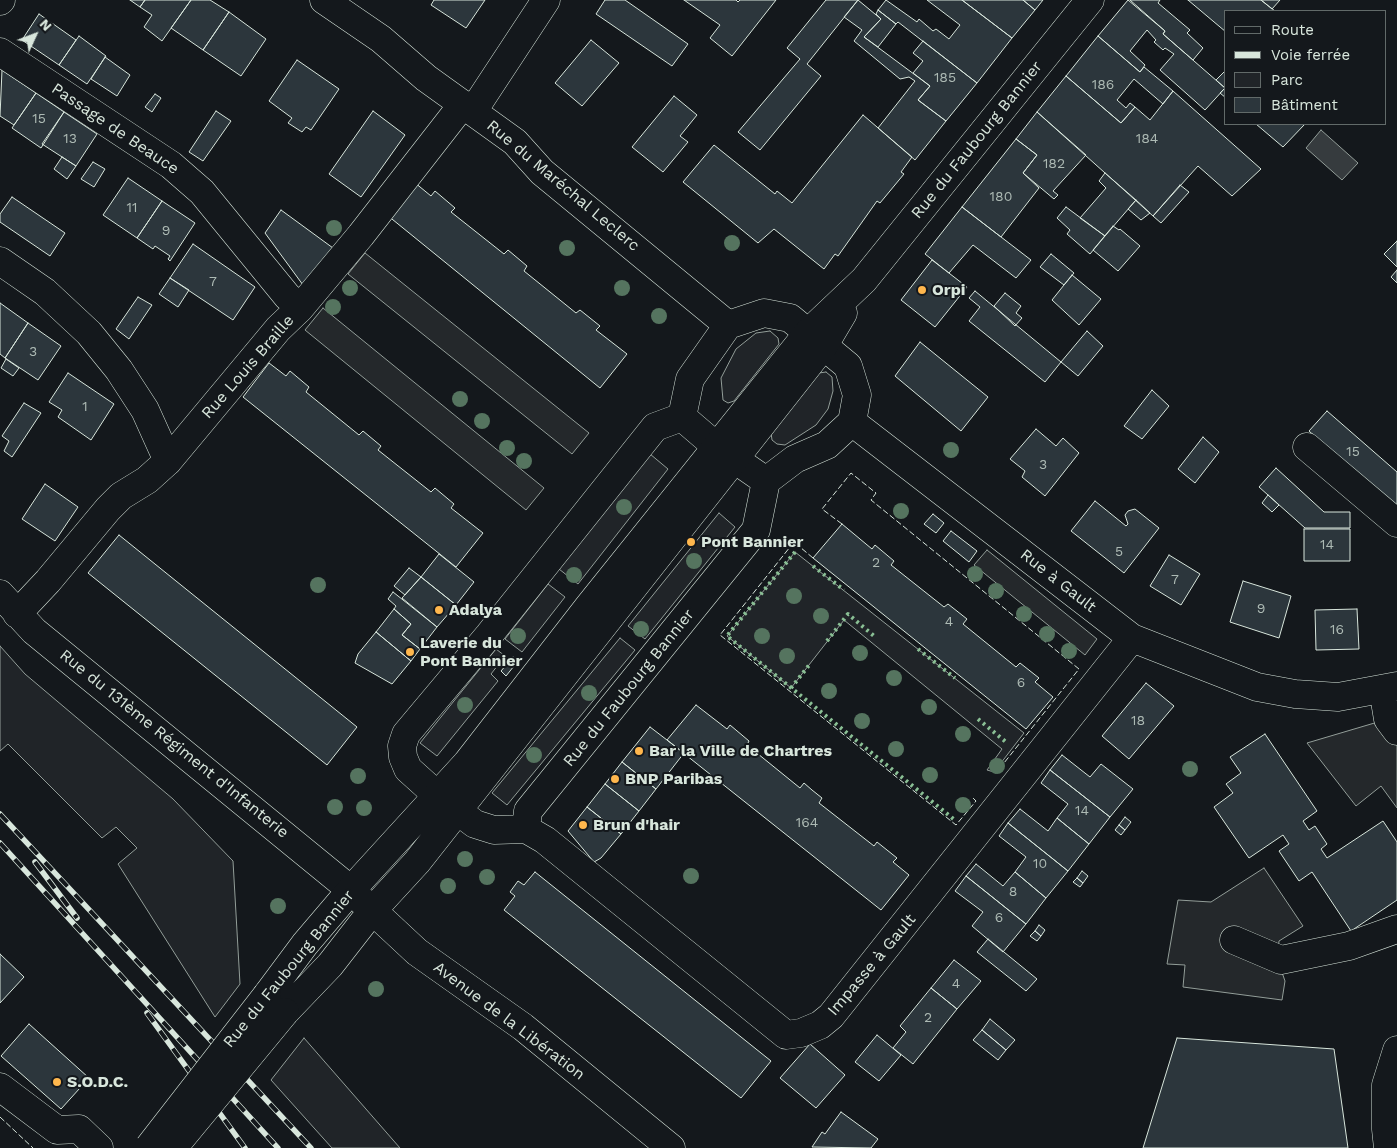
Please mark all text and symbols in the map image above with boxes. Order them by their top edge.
north arrow [10,10,60,60]
legend [1224,10,1387,125]
text: N [37,16,55,34]
text: Route [1271,21,1314,39]
text: Voie ferrée [1271,46,1350,64]
street label: Rue du Faubourg Bannier [907,57,1047,223]
house number: 185 [934,70,956,86]
text: Parc [1271,71,1303,89]
house number: 186 [1092,77,1114,93]
street label: Passage de Beauce [48,79,182,179]
text: Bâtiment [1271,96,1338,114]
house number: 15 [32,111,46,127]
street label: Rue du Maréchal Leclerc [483,116,643,256]
house number: 13 [63,131,77,147]
house number: 184 [1136,131,1158,147]
house number: 182 [1043,156,1065,172]
house number: 180 [990,189,1012,205]
house number: 11 [127,200,137,216]
house number: 9 [162,223,170,239]
house number: 7 [209,274,217,290]
place label: Orpi [932,280,965,300]
marker: Orpi [916,284,928,296]
street label: Rue Louis Braille [198,311,298,423]
house number: 3 [29,344,37,360]
house number: 1 [82,399,88,415]
house number: 15 [1346,444,1360,460]
house number: 3 [1039,457,1047,473]
place label: Pont Bannier [701,532,803,552]
marker: Pont Bannier [685,536,697,548]
house number: 14 [1320,537,1334,553]
house number: 5 [1115,544,1123,560]
street label: Rue à Gault [1016,545,1100,617]
house number: 2 [872,555,880,571]
house number: 7 [1171,572,1179,588]
place label: Adalya [449,600,502,620]
house number: 9 [1257,601,1265,617]
marker: Adalya [433,604,445,616]
street label: Rue du Faubourg Bannier [559,605,699,771]
house number: 4 [945,614,953,630]
house number: 16 [1330,622,1344,638]
place label: Laverie du Pont Bannier [420,633,522,671]
street label: Rue du 131ème Régiment d'Infanterie [56,646,292,842]
marker: Laverie du Pont Bannier [404,646,416,658]
house number: 6 [1017,675,1025,691]
house number: 18 [1131,713,1145,729]
place label: Bar la Ville de Chartres [649,741,832,761]
marker: Bar la Ville de Chartres [633,745,645,757]
place label: BNP Paribas [625,769,722,789]
marker: BNP Paribas [609,773,621,785]
house number: 14 [1075,803,1089,819]
place label: Brun d'hair [593,815,680,835]
house number: 164 [796,815,818,831]
marker: Brun d'hair [577,819,589,831]
house number: 10 [1033,856,1047,872]
house number: 8 [1009,884,1017,900]
street label: Rue du Faubourg Bannier [219,886,359,1052]
street label: Impasse à Gault [824,910,920,1020]
house number: 6 [995,910,1003,926]
street label: Avenue de la Libération [429,958,589,1084]
house number: 4 [952,976,960,992]
house number: 2 [924,1010,932,1026]
place label: S.O.D.C. [67,1072,128,1092]
marker: S.O.D.C. [51,1076,63,1088]

